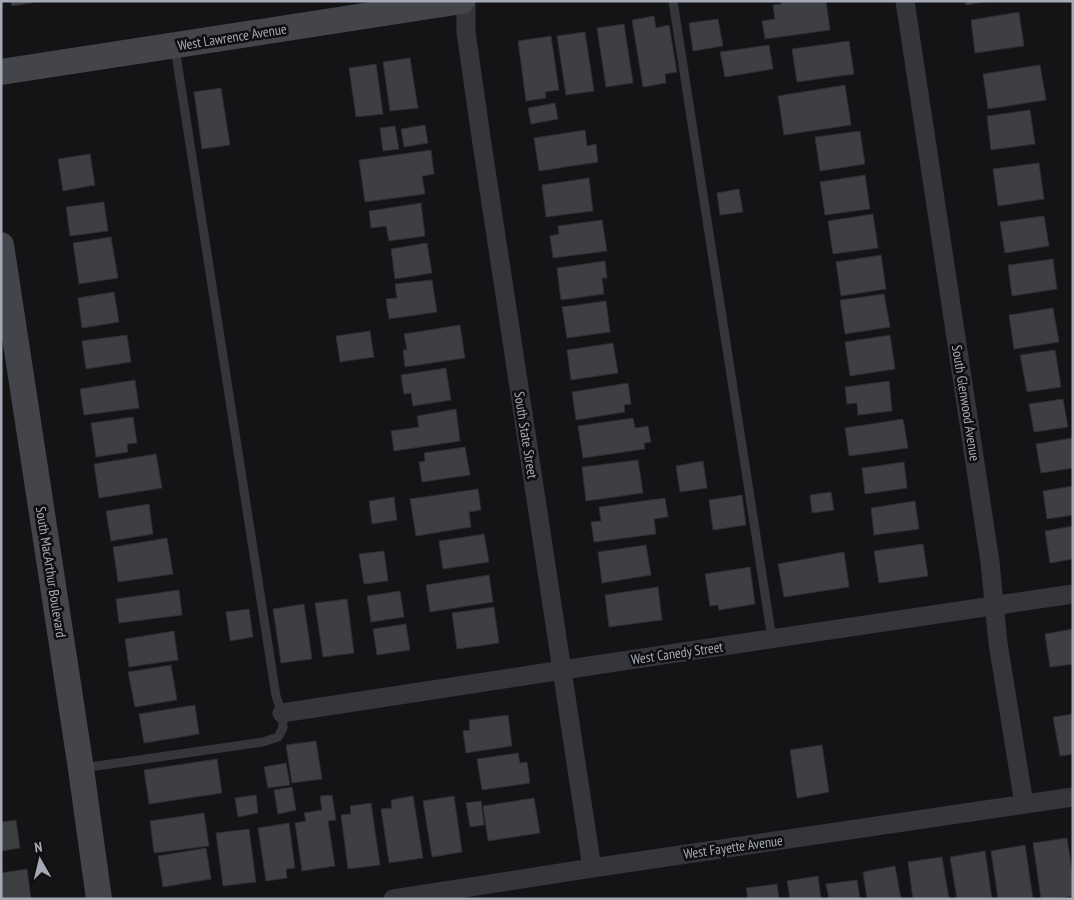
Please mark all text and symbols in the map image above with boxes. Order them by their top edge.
street label: West Lawrence Avenue [176,19,288,54]
street label: South Glenwood Avenue [948,344,984,463]
street label: South State Street [510,390,542,480]
street label: South MacArthur Boulevard [32,505,70,639]
street label: West Canedy Street [630,638,724,668]
street label: West Fayette Avenue [682,831,784,863]
north arrow [15,835,65,885]
text: N [33,838,43,857]

